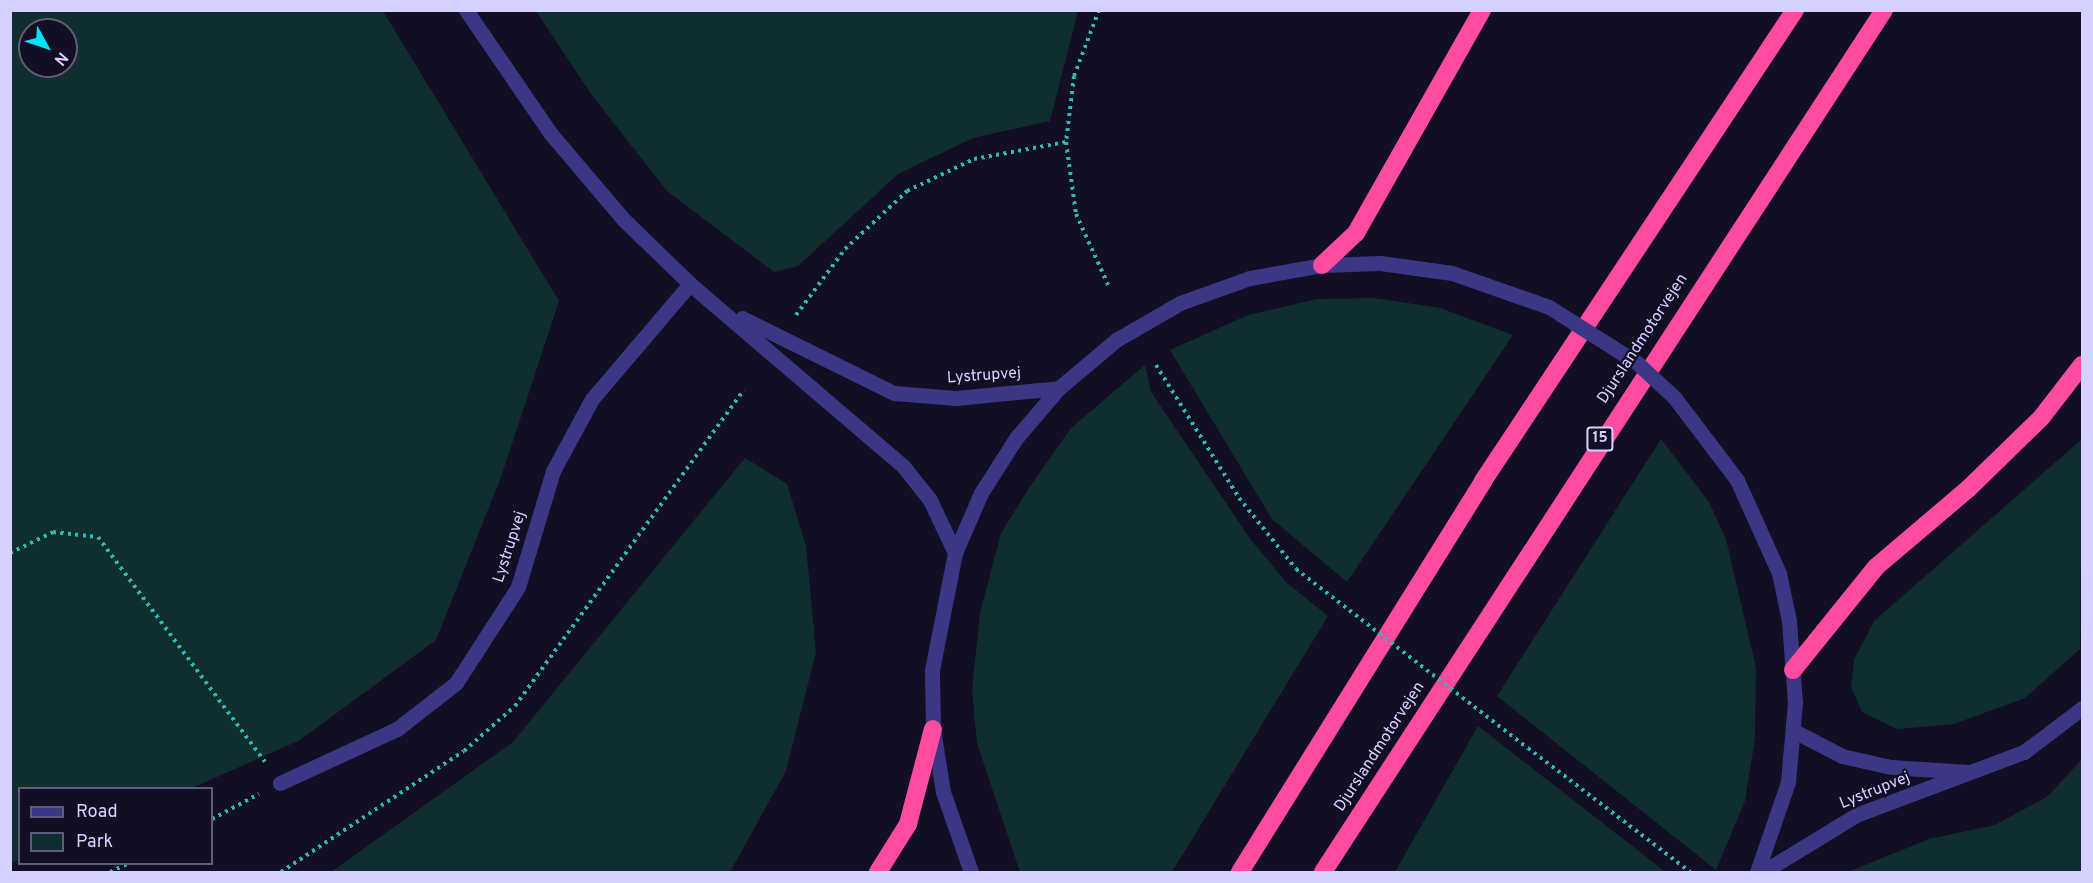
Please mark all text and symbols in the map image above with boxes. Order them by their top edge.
north arrow [18,18,78,78]
text: N [49,47,72,69]
street label: Djurslandmotorvejen [1594,270,1692,408]
street label: Lystrupvej [946,364,1022,388]
road number: 15 [1585,427,1615,451]
street label: Lystrupvej [489,509,531,585]
street label: Djurslandmotorvejen [1331,678,1429,816]
street label: Lystrupvej [1837,768,1913,814]
legend [18,787,213,865]
text: Road [76,801,118,824]
text: Park [76,831,113,854]

